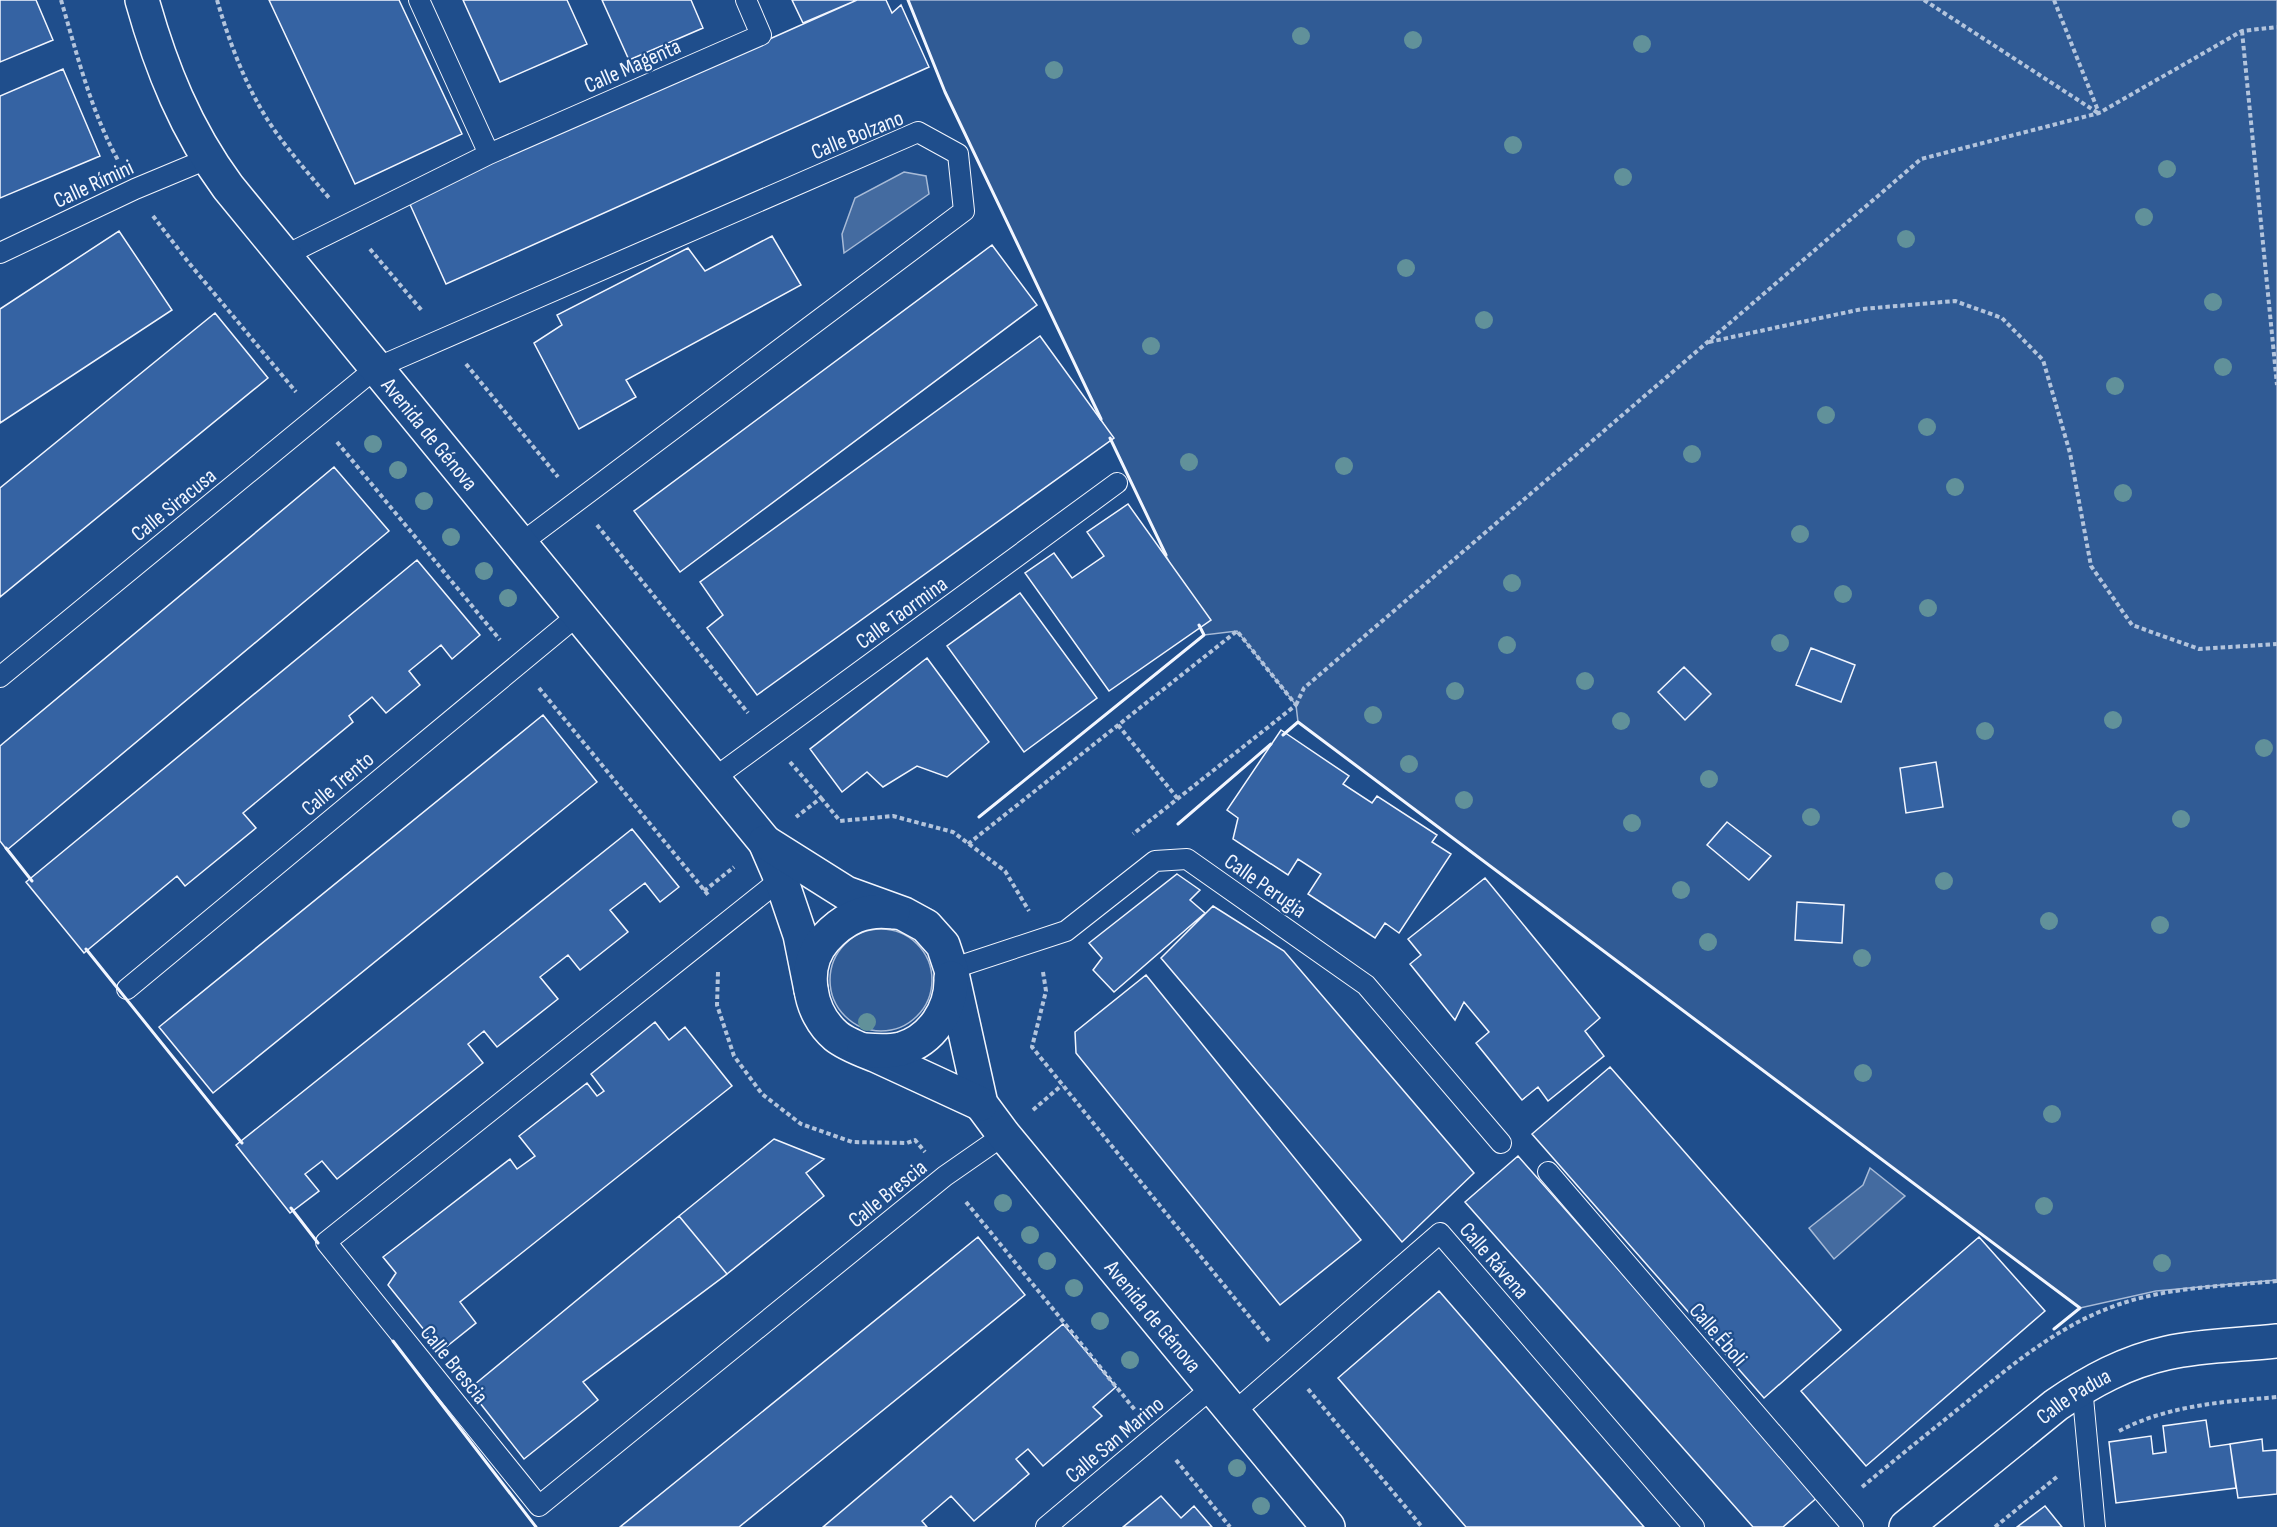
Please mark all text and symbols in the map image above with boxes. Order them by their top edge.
street label: Calle Magenta [580,33,685,100]
street label: Calle Bolzano [807,105,908,166]
street label: Calle Rímini [49,154,138,215]
street label: Avenida de Génova [374,372,483,496]
street label: Calle Siracusa [126,463,222,548]
street label: Calle Taormina [851,571,953,656]
street label: Calle Trento [296,746,380,822]
street label: Calle Perugia [1219,848,1311,924]
street label: Calle Brescia [843,1154,933,1234]
street label: Calle Rávena [1453,1217,1534,1305]
street label: Avenida de Génova [1098,1255,1207,1379]
street label: Calle Éboli [1683,1298,1753,1372]
street label: Calle Brescia [414,1320,494,1410]
street label: Calle Padua [2031,1363,2116,1431]
street label: Calle San Marino [1060,1391,1170,1489]

